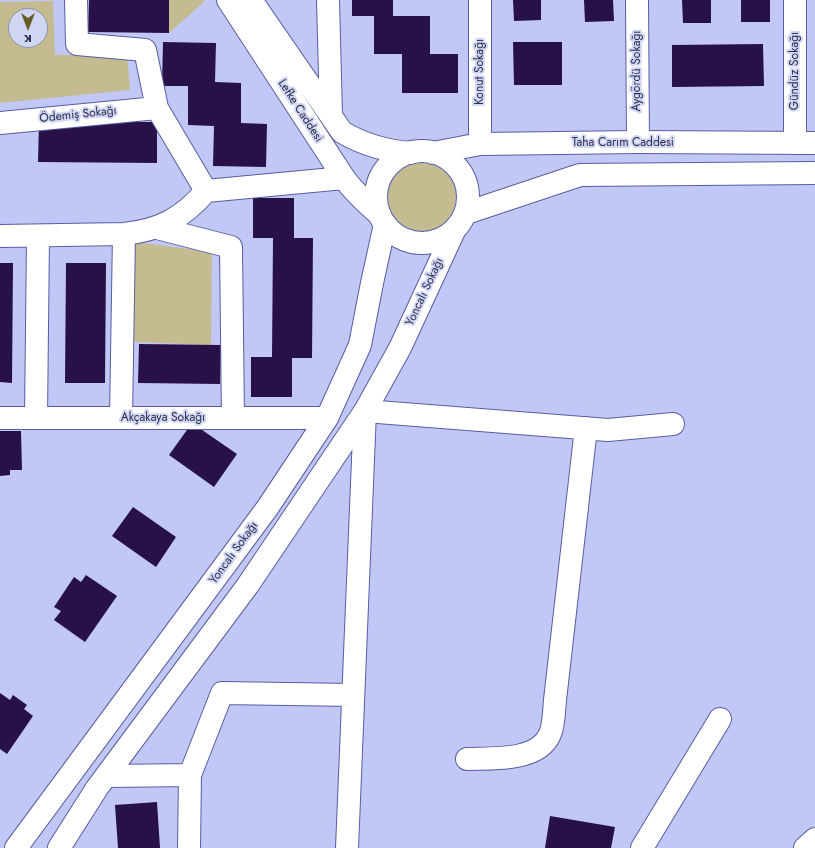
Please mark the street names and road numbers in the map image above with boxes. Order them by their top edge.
street label: Aygördü Sokağı [630,31,644,111]
street label: Gündüz Sokağı [788,32,802,110]
street label: Konut Sokağı [473,39,487,105]
street label: Lefke Caddesi [274,77,326,145]
street label: Ödemiş Sokağı [39,104,117,126]
street label: Taha Carım Caddesi [572,136,674,150]
street label: Yoncalı Sokağı [403,256,447,328]
street label: Akçakaya Sokağı [121,411,205,425]
street label: Yoncalı Sokağı [207,519,261,587]

